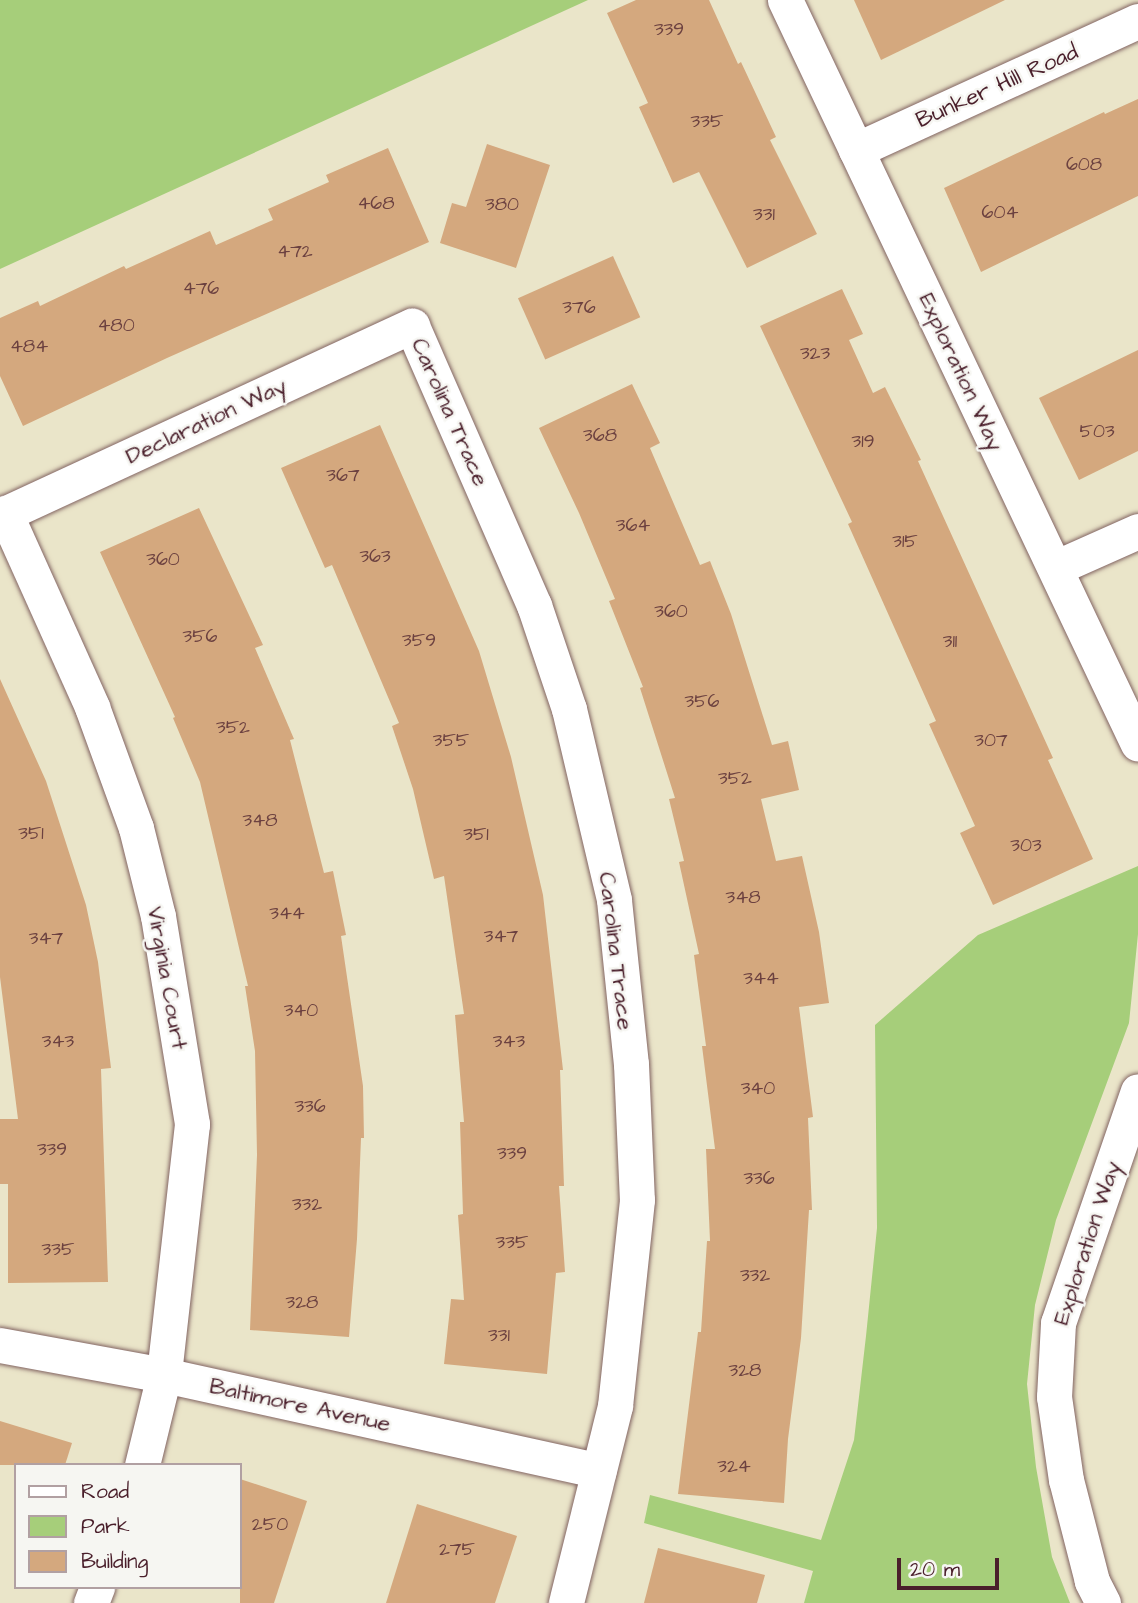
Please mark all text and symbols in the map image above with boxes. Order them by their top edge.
house number: 339 [654,19,684,41]
street label: Bunker Hill Road [912,38,1082,134]
house number: 335 [691,111,723,133]
house number: 608 [1066,154,1102,176]
house number: 468 [357,193,395,215]
house number: 380 [485,194,519,216]
house number: 604 [982,202,1018,224]
house number: 331 [753,204,775,226]
house number: 472 [277,241,313,263]
house number: 476 [183,278,219,300]
street label: Exploration Way [912,289,1010,455]
house number: 376 [562,297,596,319]
house number: 480 [97,315,135,337]
street label: Carolina Trace [405,334,495,490]
house number: 484 [10,336,48,358]
house number: 323 [800,343,830,365]
street label: Declaration Way [121,372,291,470]
house number: 503 [1079,421,1115,443]
house number: 368 [583,425,617,447]
house number: 319 [852,431,874,453]
house number: 367 [326,465,360,487]
house number: 364 [616,515,650,537]
house number: 315 [892,531,918,553]
house number: 363 [359,546,391,568]
house number: 360 [146,549,180,571]
house number: 360 [654,601,688,623]
house number: 356 [182,626,218,648]
house number: 359 [402,630,436,652]
house number: 311 [943,631,957,653]
house number: 356 [684,691,720,713]
house number: 352 [216,717,250,739]
house number: 355 [433,730,469,752]
house number: 307 [974,730,1008,752]
house number: 352 [718,768,752,790]
house number: 348 [243,810,277,832]
house number: 351 [18,823,44,845]
house number: 351 [463,824,489,846]
house number: 303 [1010,835,1042,857]
street label: Carolina Trace [593,870,639,1032]
house number: 348 [726,887,760,909]
house number: 344 [269,903,305,925]
street label: Virginia Court [141,904,193,1052]
house number: 347 [484,926,518,948]
house number: 347 [29,928,63,950]
house number: 344 [743,968,779,990]
house number: 340 [284,1000,318,1022]
house number: 343 [42,1031,74,1053]
house number: 343 [493,1031,525,1053]
house number: 340 [741,1078,775,1100]
house number: 336 [294,1096,326,1118]
house number: 339 [37,1139,67,1161]
house number: 339 [497,1143,527,1165]
street label: Exploration Way [1048,1158,1126,1328]
house number: 336 [743,1168,775,1190]
house number: 332 [292,1194,322,1216]
house number: 335 [496,1232,528,1254]
house number: 335 [42,1239,74,1261]
house number: 332 [740,1265,770,1287]
house number: 328 [286,1292,318,1314]
house number: 331 [488,1325,510,1347]
house number: 328 [729,1360,761,1382]
street label: Baltimore Avenue [207,1372,393,1438]
house number: 324 [717,1456,751,1478]
legend [14,1463,242,1589]
text: Road [81,1477,129,1506]
text: Park [81,1512,130,1541]
house number: 250 [252,1514,288,1536]
house number: 275 [439,1539,475,1561]
scale bar [900,1544,1002,1588]
text: Building [81,1547,148,1576]
text: 20 m [910,1555,960,1584]

